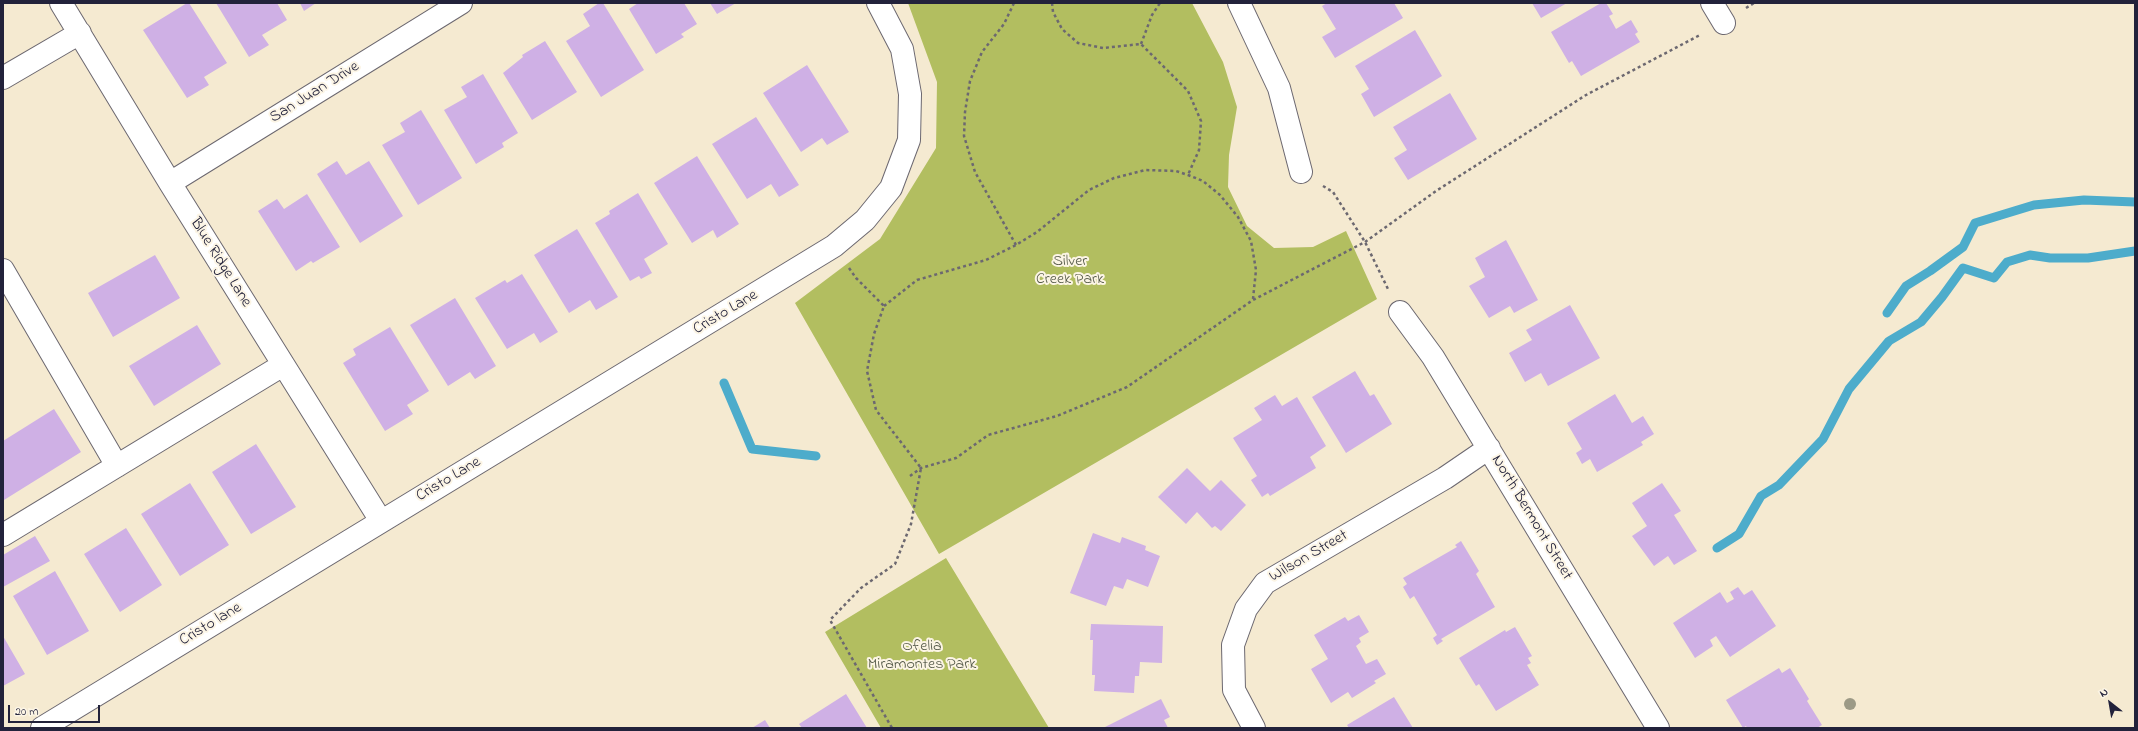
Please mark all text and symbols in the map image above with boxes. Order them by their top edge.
street label: San Juan Drive [267,58,363,128]
street label: Blue Ridge Lane [185,215,255,311]
park label: Silver Creek Park [1036,252,1104,290]
street label: Cristo Lane [690,286,762,340]
street label: North Bermont Street [1486,452,1576,584]
street label: Cristo Lane [413,453,485,507]
street label: Wilson Street [1266,527,1352,587]
street label: Cristo lane [177,599,245,651]
park label: Ofelia Miramontes Park [868,637,976,675]
north arrow [2090,683,2130,723]
text: N [2097,684,2111,701]
scale bar [10,697,102,723]
text: 20 m [15,703,38,721]

